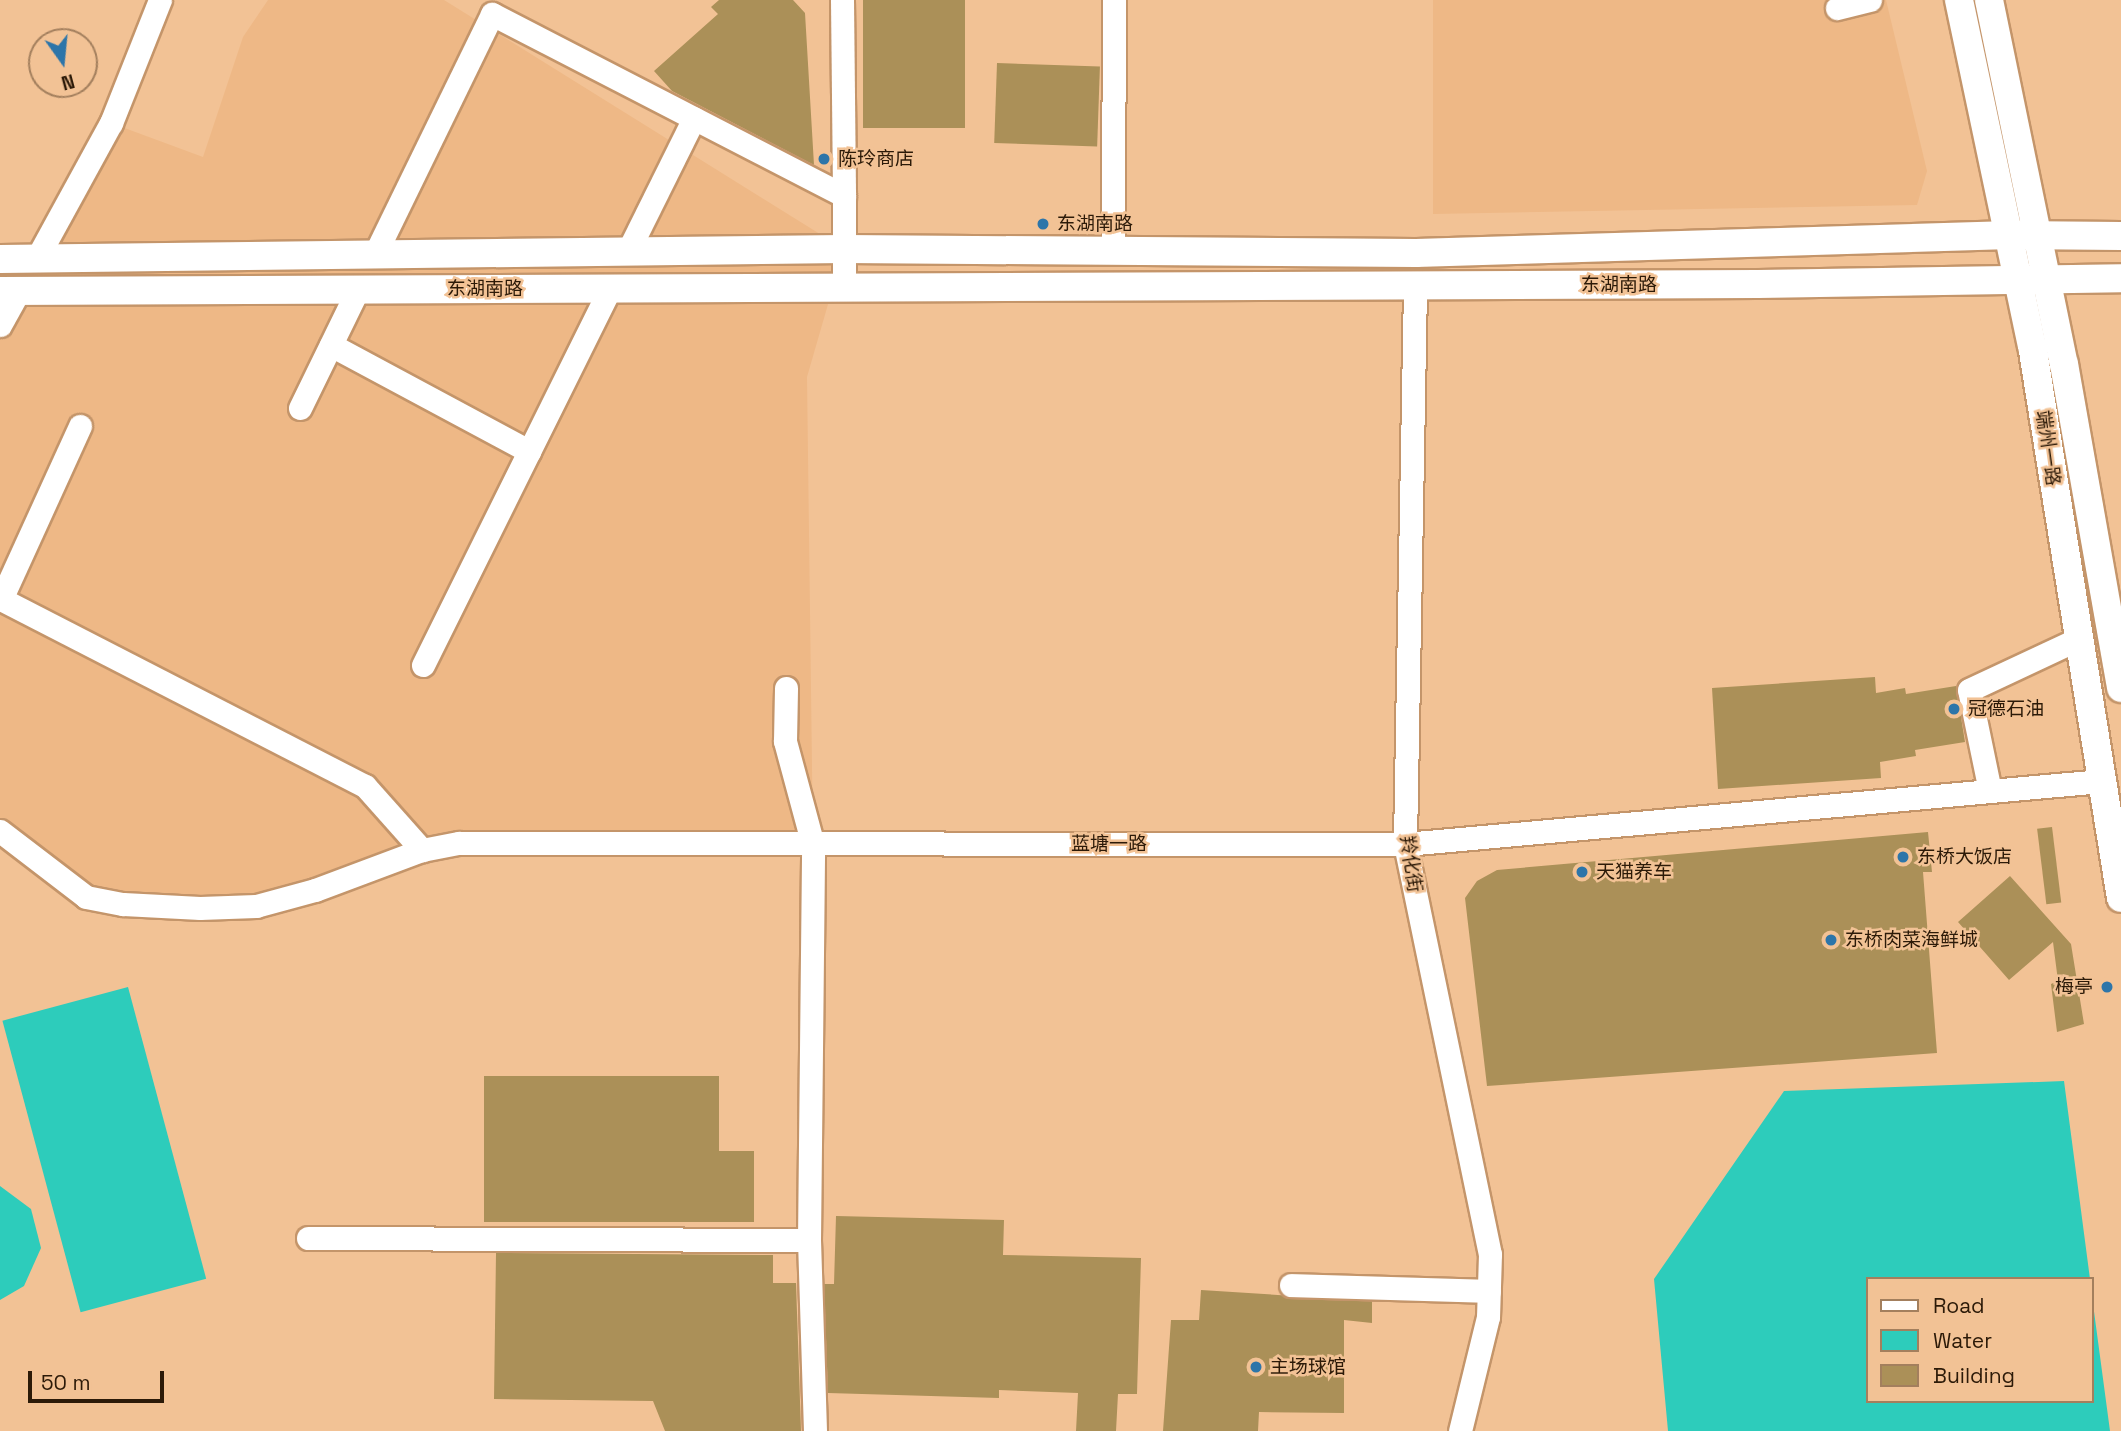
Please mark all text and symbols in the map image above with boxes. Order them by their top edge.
north arrow [28,28,98,98]
text: N [59,68,77,96]
place label: 陈玲商店 [838,148,914,170]
marker: 陈玲商店 [816,151,832,167]
place label: 东湖南路 [1057,213,1133,235]
marker: 东湖南路 [1035,216,1051,232]
street label: 东湖南路 [1581,274,1657,296]
street label: 东湖南路 [447,278,523,300]
street label: 端州一路 [2031,409,2065,487]
place label: 冠德石油 [1968,698,2044,720]
marker: 冠德石油 [1946,701,1962,717]
street label: 蓝塘一路 [1071,833,1147,855]
street label: 羚化街 [1395,834,1427,894]
place label: 东桥大饭店 [1917,846,2012,868]
marker: 东桥大饭店 [1895,849,1911,865]
place label: 天猫养车 [1596,861,1672,883]
marker: 天猫养车 [1574,864,1590,880]
place label: 东桥肉菜海鲜城 [1845,929,1978,951]
marker: 东桥肉菜海鲜城 [1823,932,1839,948]
place label: 梅亭 [2055,976,2093,998]
marker: 梅亭 [2099,979,2115,995]
legend [1866,1277,2093,1403]
text: Road [1933,1292,1985,1319]
text: Water [1933,1327,1992,1354]
place label: 主场球馆 [1270,1356,1346,1378]
scale bar [32,1358,168,1402]
marker: 主场球馆 [1248,1359,1264,1375]
text: Building [1933,1362,2015,1389]
text: 50 m [41,1369,91,1396]

